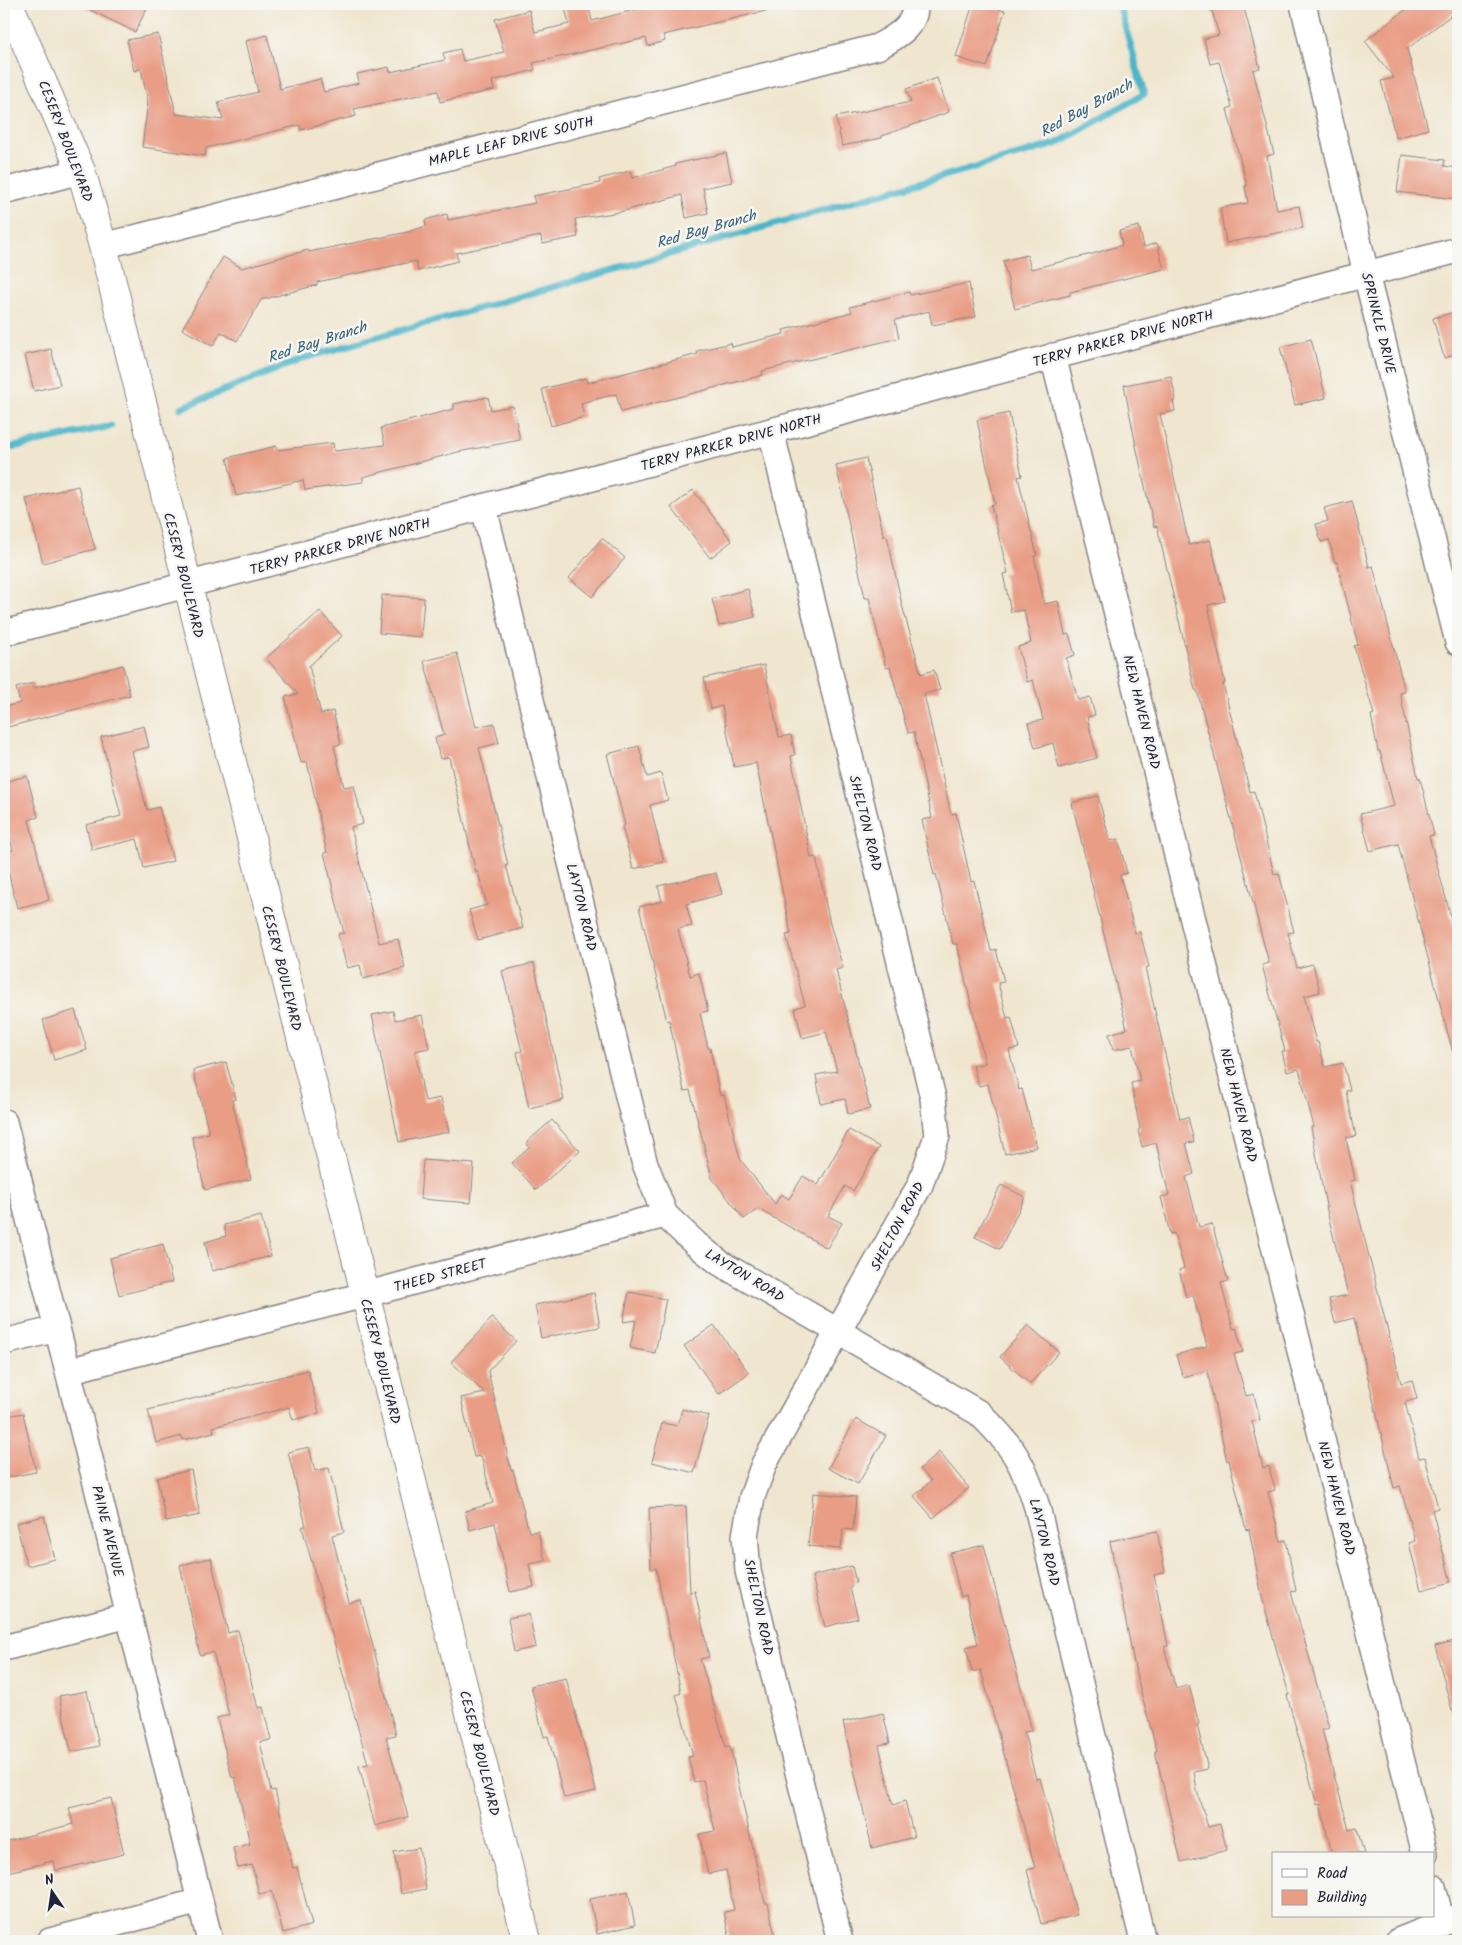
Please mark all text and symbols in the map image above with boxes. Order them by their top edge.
water label: Red Bay Branch [1036,72,1139,144]
street label: CESERY BOULEVARD [32,77,98,205]
street label: MAPLE LEAF DRIVE SOUTH [426,111,596,173]
water label: Red Bay Branch [654,204,761,256]
street label: SPRINKLE DRIVE [1355,270,1401,377]
street label: TERRY PARKER DRIVE NORTH [1031,304,1216,374]
water label: Red Bay Branch [265,315,372,370]
street label: TERRY PARKER DRIVE NORTH [639,408,824,478]
street label: CESERY BOULEVARD [157,510,209,640]
street label: TERRY PARKER DRIVE NORTH [248,512,433,582]
street label: NEW HAVEN ROAD [1116,653,1166,772]
street label: SHELTON ROAD [842,773,888,874]
street label: LAYTON ROAD [560,861,603,953]
street label: CESERY BOULEVARD [255,903,307,1033]
street label: NEW HAVEN ROAD [1213,1046,1263,1165]
street label: SHELTON ROAD [865,1178,931,1275]
street label: LAYTON ROAD [700,1243,789,1308]
street label: THEED STREET [392,1253,490,1299]
street label: CESERY BOULEVARD [354,1296,406,1426]
street label: NEW HAVEN ROAD [1311,1439,1361,1558]
street label: PAINE AVENUE [85,1483,129,1580]
street label: LAYTON ROAD [1023,1496,1066,1588]
street label: SHELTON ROAD [737,1557,779,1657]
street label: CESERY BOULEVARD [453,1688,505,1818]
legend [1272,1852,1434,1918]
text: Road [1317,1862,1348,1886]
north arrow [28,1868,78,1918]
text: N [43,1869,56,1892]
text: Building [1317,1886,1367,1910]

